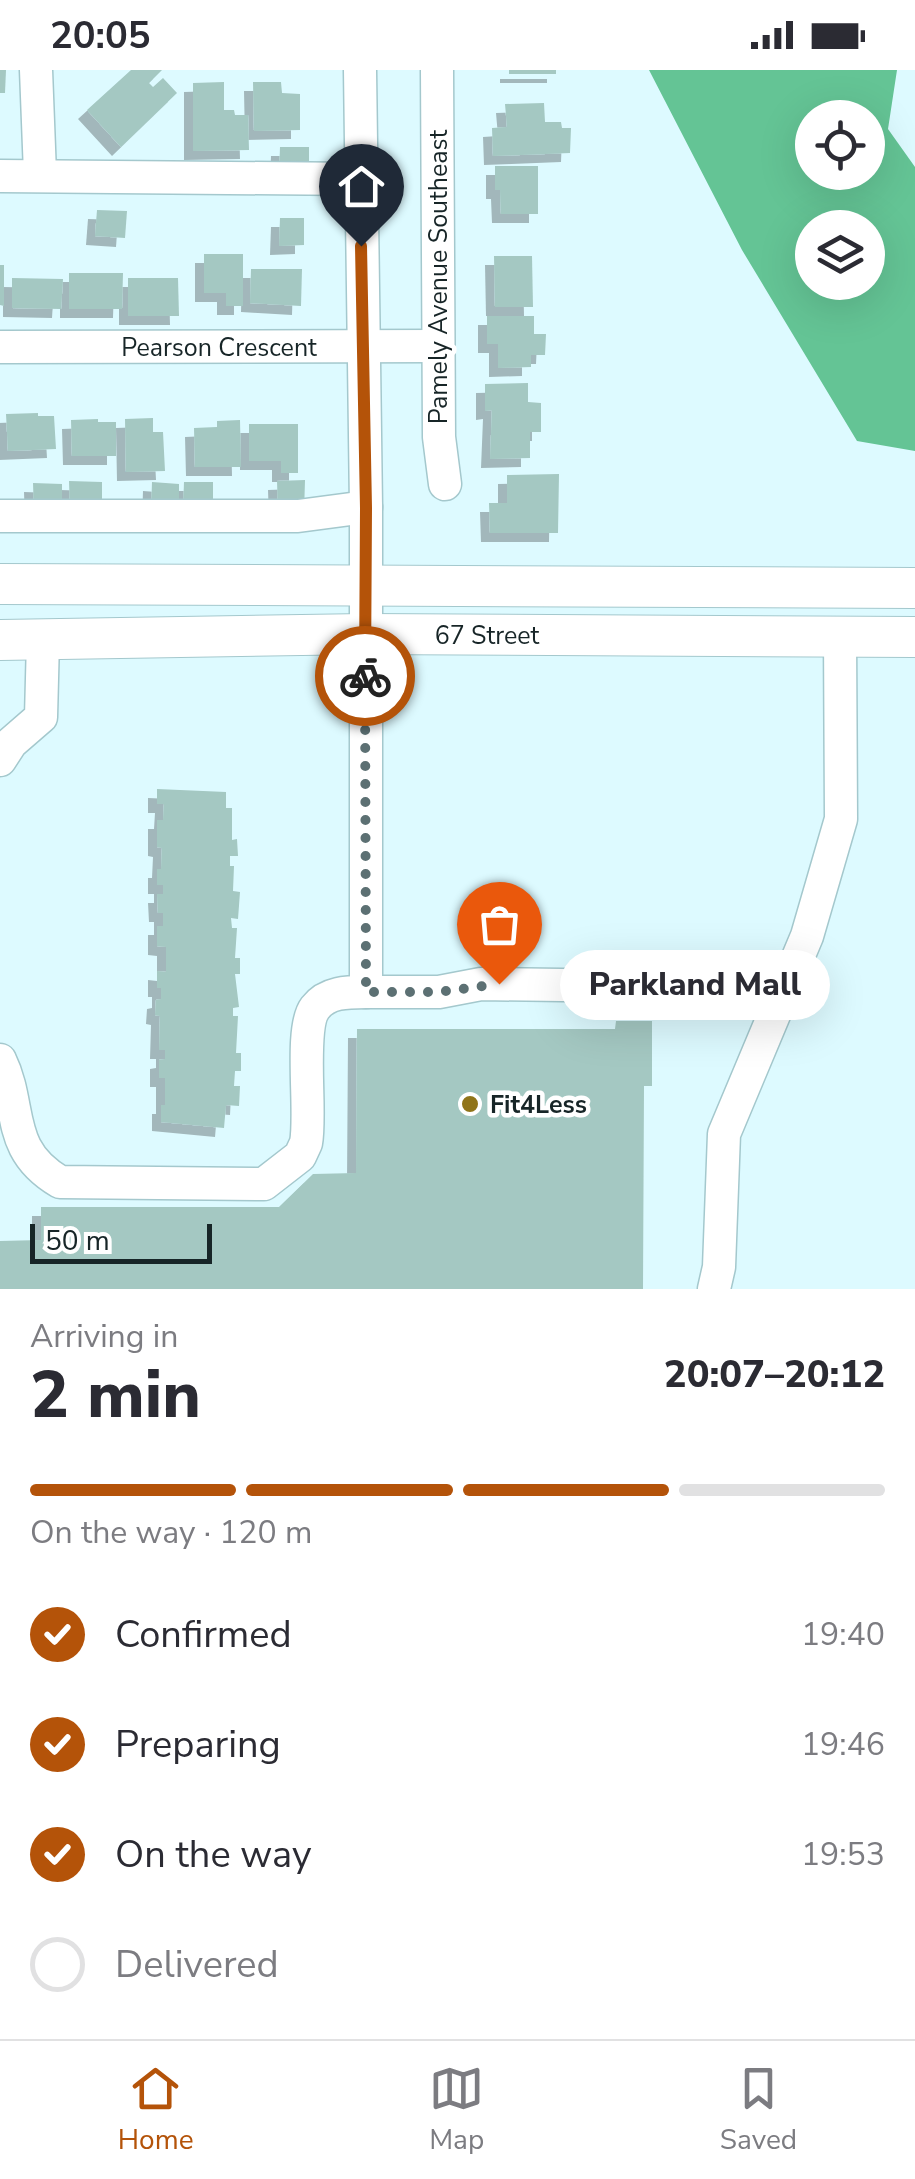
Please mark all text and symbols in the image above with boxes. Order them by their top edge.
text: 20:05 [50,10,151,61]
map controls [795,100,885,300]
button: locate [795,100,885,190]
street label: Pamely Avenue Southeast [422,129,456,424]
pin [319,144,404,247]
icon: home [334,159,389,214]
button: layers [795,210,885,300]
street label: Pearson Crescent [121,331,317,365]
street label: 67 Street [435,619,540,653]
courier [315,626,415,726]
icon: bike [338,649,393,704]
pin [457,882,542,985]
icon: bag [472,897,527,952]
callout: Parkland Mall [559,949,829,1019]
text: Parkland Mall [589,963,801,1006]
place label: Fit4Less [490,1088,587,1122]
marker: Fit4Less [459,1093,481,1115]
scale bar [30,1219,212,1264]
text: 50 m [45,1222,110,1260]
text: Arriving in [30,1315,178,1358]
text: 20:07–20:12 [664,1349,885,1400]
text: 2 min [30,1351,201,1440]
text: On the way · 120 m [30,1511,312,1554]
icon: check [30,1607,85,1662]
text: Confirmed [115,1609,292,1660]
text: 19:40 [801,1613,885,1656]
icon: check [30,1717,85,1772]
text: Preparing [115,1719,281,1770]
text: 19:46 [801,1723,885,1766]
icon: check [30,1827,85,1882]
text: On the way [115,1829,311,1880]
text: 19:53 [801,1833,885,1876]
text: Delivered [115,1939,279,1990]
tab: Home [118,2061,194,2159]
tab: Map [429,2061,484,2159]
tab: Saved [720,2061,797,2159]

